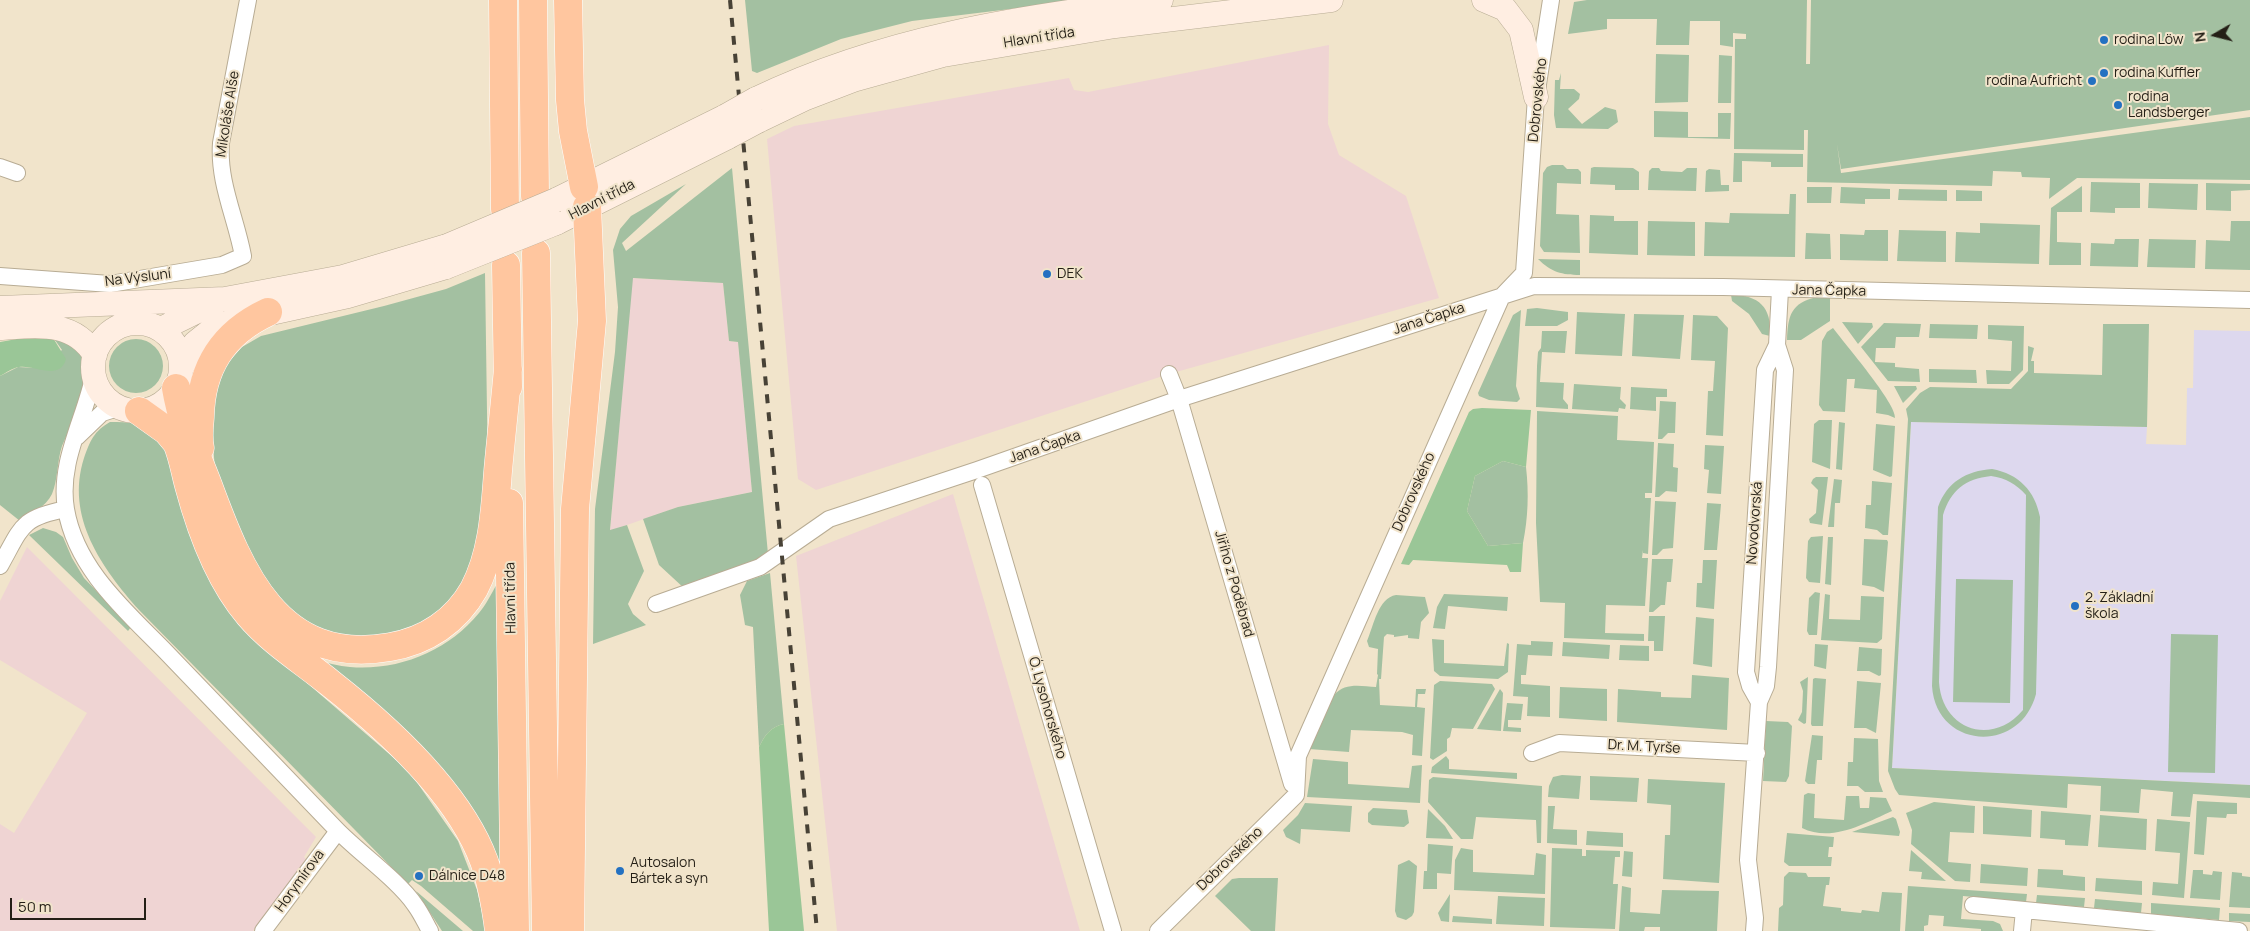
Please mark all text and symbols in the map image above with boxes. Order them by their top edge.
north arrow [2190,10,2240,60]
street label: Hlavní třída [1002,24,1076,52]
text: N [2190,31,2210,43]
place label: rodina Löw [2114,32,2184,48]
marker: rodina Löw [2098,34,2110,46]
street label: Dobrovského [1525,57,1551,143]
place label: rodina Kuffler [2114,65,2200,81]
marker: rodina Kuffler [2098,67,2110,79]
street label: Mikoláše Alše [213,70,243,158]
place label: rodina Aufricht [1986,73,2082,89]
marker: rodina Aufricht [2086,75,2098,87]
place label: rodina Landsberger [2128,89,2210,121]
marker: rodina Landsberger [2112,99,2124,111]
street label: Hlavní třída [566,176,638,224]
street label: Na Výsluní [104,266,172,290]
place label: DEK [1057,266,1083,282]
marker: DEK [1041,268,1053,280]
street label: Jana Čapka [1792,282,1866,300]
street label: Jana Čapka [1391,300,1467,338]
street label: Jana Čapka [1007,427,1083,467]
street label: Dobrovského [1389,450,1439,534]
street label: Novodvorská [1744,481,1766,565]
street label: Jiřího z Poděbrad [1211,529,1257,639]
street label: Hlavní třída [502,562,520,634]
place label: 2. Základní škola [2085,590,2154,622]
marker: 2. Základní škola [2069,600,2081,612]
street label: Ó. Lysohorského [1024,655,1070,761]
street label: Dr. M. Tyrše [1607,737,1681,757]
street label: Dobrovského [1194,824,1266,894]
street label: Horymírova [272,847,328,915]
place label: Autosalon Bártek a syn [630,855,708,888]
marker: Autosalon Bártek a syn [614,865,626,877]
place label: Dálnice D48 [429,868,505,884]
marker: Dálnice D48 [413,870,425,882]
scale bar [12,888,149,920]
text: 50 m [18,896,52,917]

